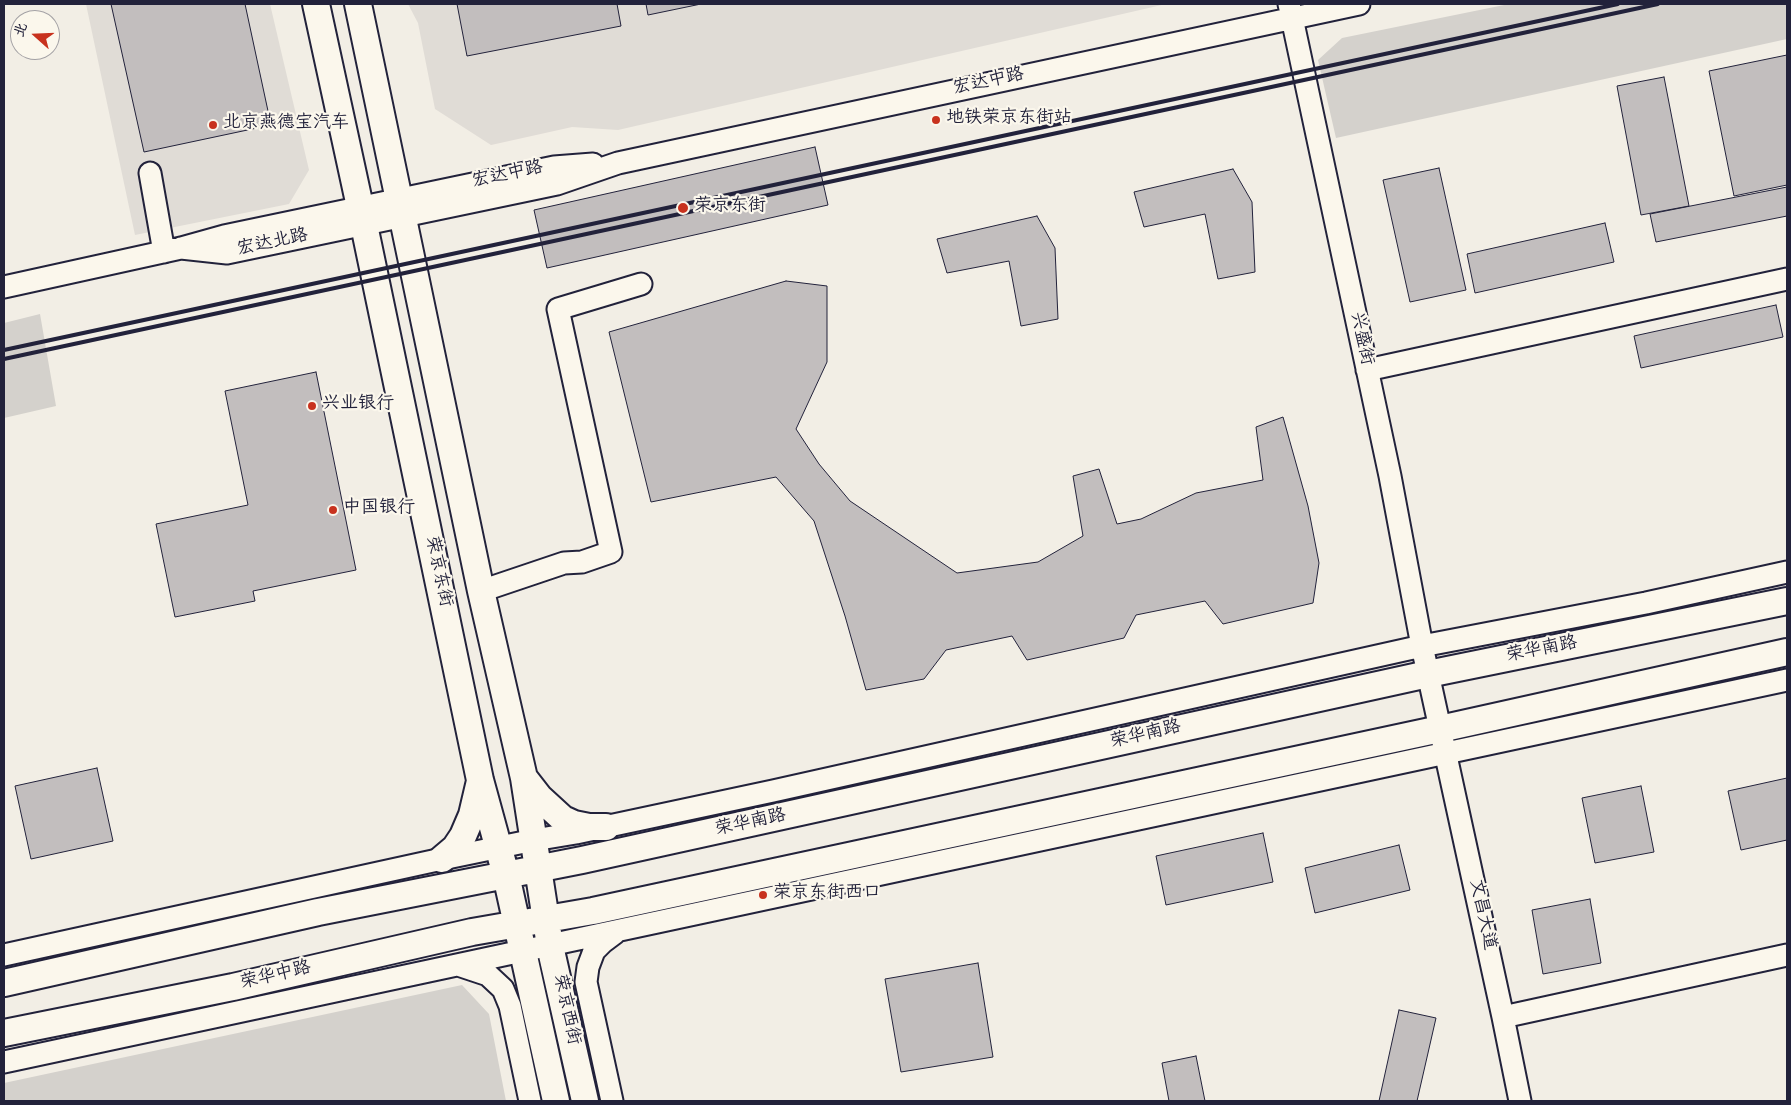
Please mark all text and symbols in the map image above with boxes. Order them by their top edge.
north arrow [10,10,60,60]
text: 北 [10,20,34,40]
street label: 宏达中路 [952,65,1026,101]
place label: 地铁荣京东街站 [946,109,1072,131]
place label: 北京燕德宝汽车 [223,114,349,136]
marker: 地铁荣京东街站 [930,114,942,126]
marker: 北京燕德宝汽车 [207,119,219,131]
street label: 宏达中路 [471,158,545,194]
place label: 荣京东街 [694,197,766,219]
marker: 荣京东街 [676,201,690,215]
street label: 宏达北路 [236,226,310,262]
street label: 兴盛街 [1344,310,1376,368]
place label: 兴业银行 [322,395,394,417]
marker: 兴业银行 [306,400,318,412]
place label: 中国银行 [343,499,415,521]
marker: 中国银行 [327,504,339,516]
street label: 荣京东街 [419,535,455,609]
street label: 荣华南路 [1505,634,1579,668]
street label: 荣华南路 [1108,717,1184,755]
street label: 荣华南路 [714,806,788,842]
street label: 文昌大道 [1463,878,1499,952]
place label: 荣京东街西口 [773,884,881,906]
marker: 荣京东街西口 [757,889,769,901]
street label: 荣华中路 [238,958,314,996]
street label: 荣京西街 [547,973,583,1047]

